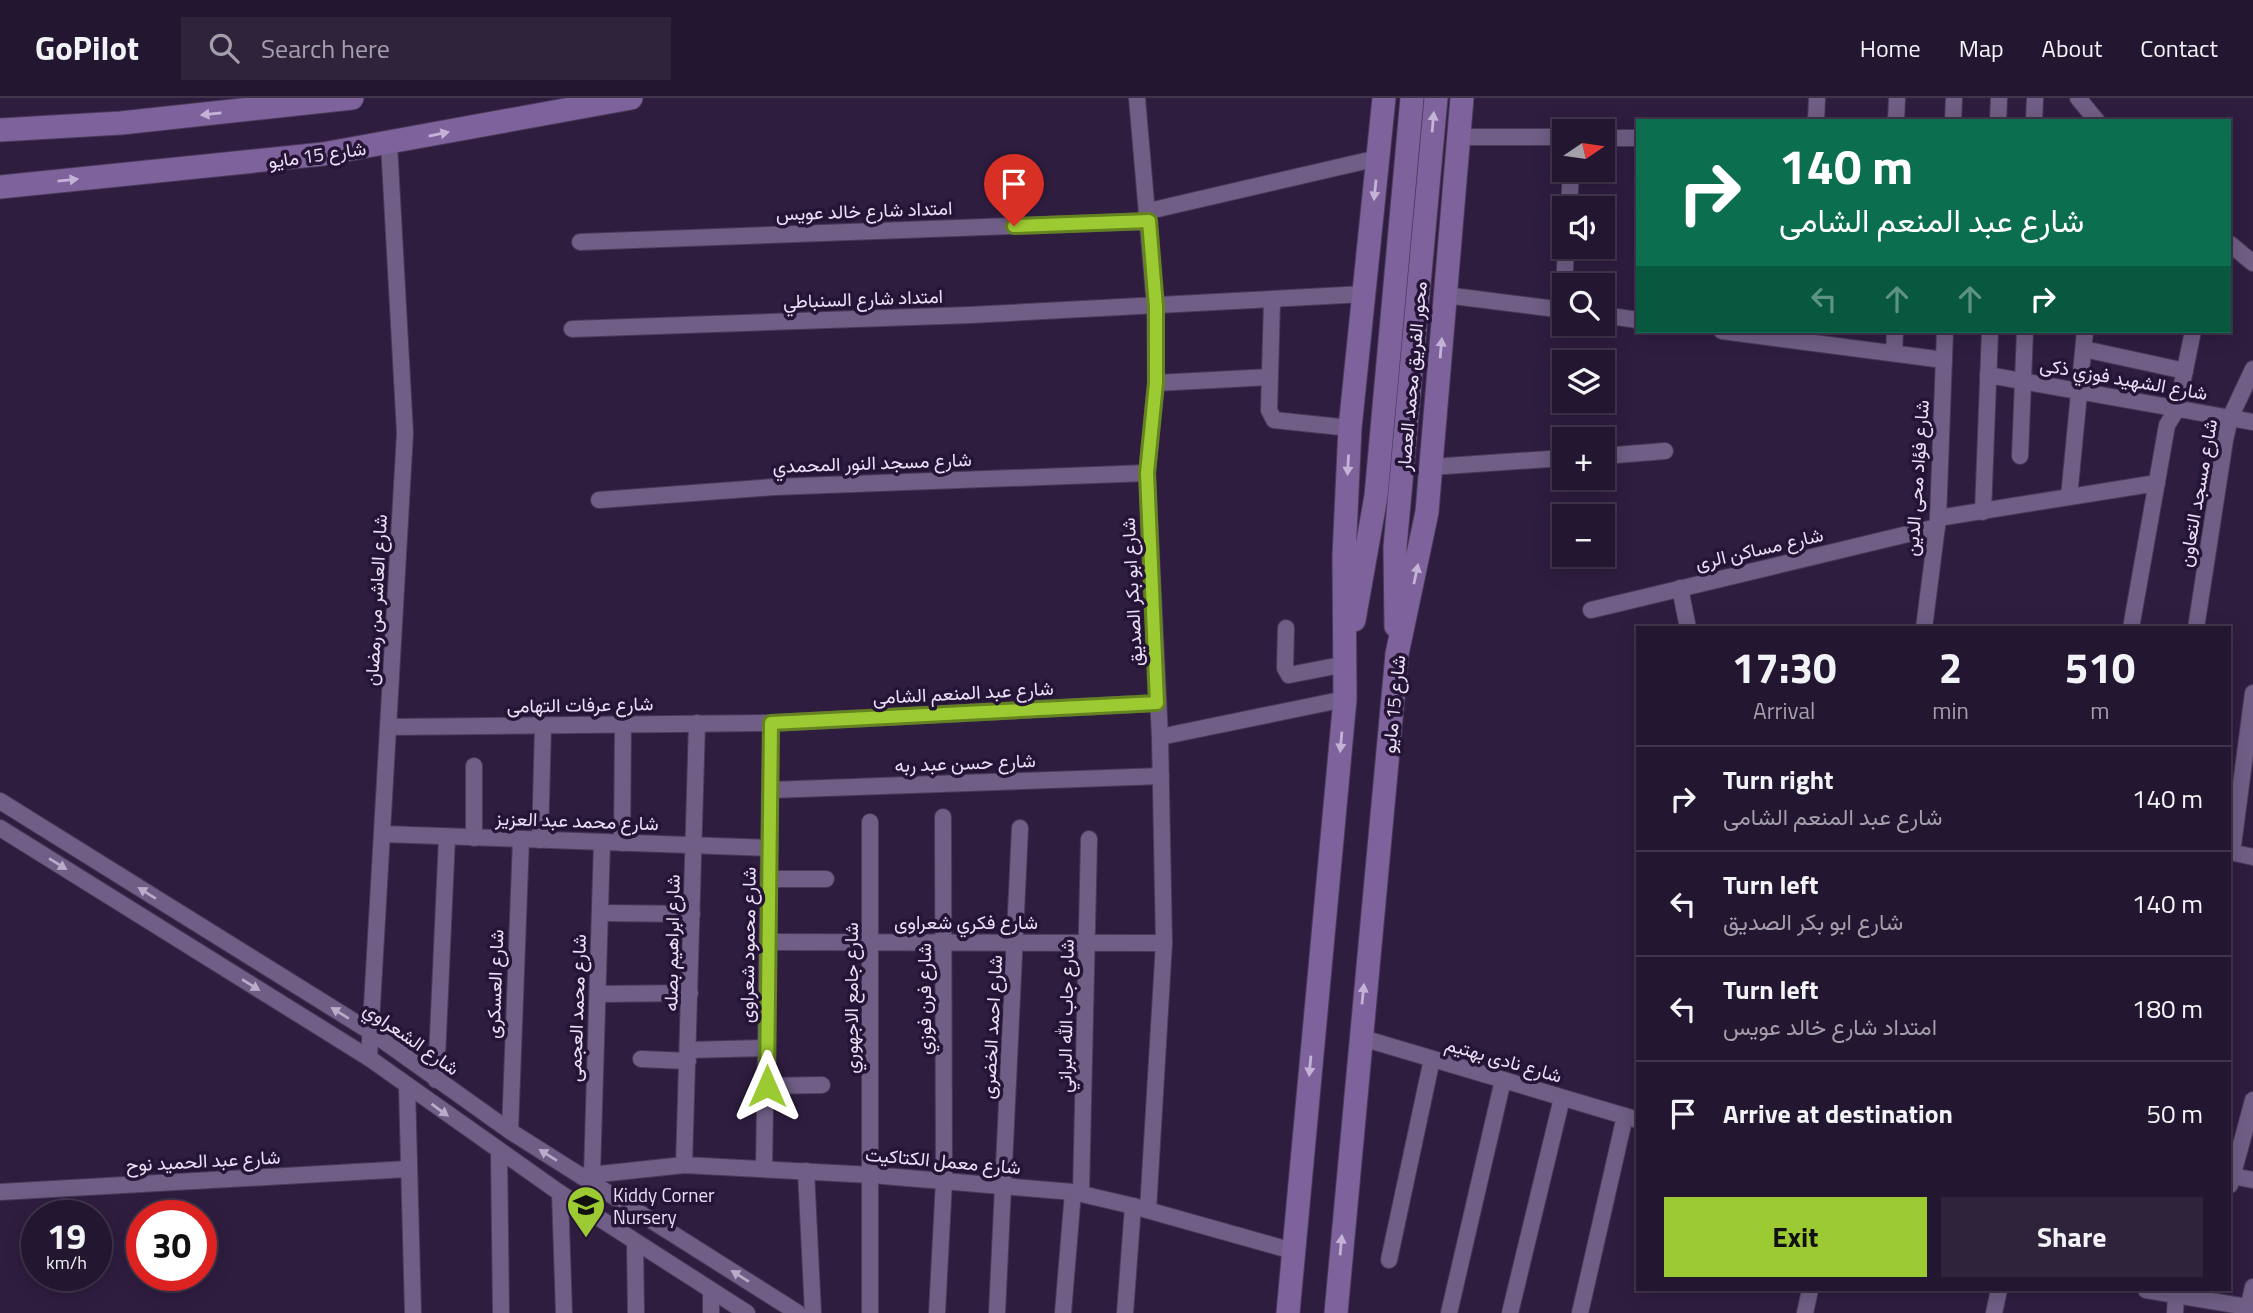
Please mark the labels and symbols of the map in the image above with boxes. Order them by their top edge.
one-way arrow [200,108,222,119]
one-way arrow [1428,111,1439,133]
north arrow [1552,119,1615,182]
one-way arrow [428,129,450,140]
street label: شارع 15 مايو [266,133,368,175]
pin [984,154,1044,226]
one-way arrow [57,174,79,185]
one-way arrow [1369,179,1380,201]
street label: امتداد شارع خالد عويس [775,192,953,228]
street label: محور الفريق محمد العصار [1388,280,1434,473]
street label: امتداد شارع السنباطي [782,281,944,317]
one-way arrow [1436,337,1447,359]
street label: شارع الشهيد فوزي ذكى [2038,349,2210,409]
street label: شارع فؤاد محى الدين [1896,399,1936,557]
street label: شارع مسجد التعاون [2170,417,2224,569]
street label: شارع مسجد النور المحمدي [772,444,972,482]
one-way arrow [1343,455,1354,477]
street label: شارع العاشر من رمضان [356,513,394,687]
street label: شارع ابو بكر الصديق [1113,517,1149,667]
street label: شارع مساكن الرى [1692,519,1826,577]
one-way arrow [1410,563,1421,585]
street label: شارع 15 مايو [1373,654,1413,754]
street label: شارع عبد المنعم الشامى [872,673,1054,711]
street label: شارع عرفات التهامى [506,688,654,720]
one-way arrow [1335,731,1346,753]
street label: شارع حسن عبد ربه [894,745,1036,779]
street label: شارع محمد عبد العزيز [494,803,659,837]
one-way arrow [48,858,68,871]
street label: شارع محمود شعراوى [731,867,763,1023]
street label: شارع ابراهيم بصله [655,874,687,1012]
one-way arrow [137,886,156,899]
street label: شارع فكري شعراوى [894,907,1038,938]
street label: شارع جامع الاجهوري [836,922,867,1074]
street label: شارع العسكرى [478,929,510,1039]
street label: شارع محمد العجمى [559,934,593,1082]
street label: شارع جاب الله البراني [1049,939,1083,1093]
street label: شارع فرن فوزي [909,943,940,1055]
street label: شارع احمد الخضرى [973,954,1009,1100]
one-way arrow [241,978,260,991]
one-way arrow [1358,983,1369,1005]
street label: شارع الشعراوي [357,994,466,1083]
one-way arrow [330,1006,349,1019]
street label: شارع نادى بهتيم [1442,1028,1566,1090]
position arrow [730,1049,804,1123]
one-way arrow [1305,1055,1316,1077]
one-way arrow [431,1103,449,1117]
street label: شارع معمل الكتاكيت [864,1139,1022,1181]
street label: شارع عبد الحميد نوح [125,1141,281,1179]
one-way arrow [538,1148,558,1161]
place label: Kiddy Corner Nursery [613,1180,715,1231]
school or university icon: Kiddy Corner Nursery [565,1184,607,1239]
speed limit sign: 30 [126,1200,217,1291]
one-way arrow [1336,1234,1347,1256]
one-way arrow [730,1270,750,1283]

